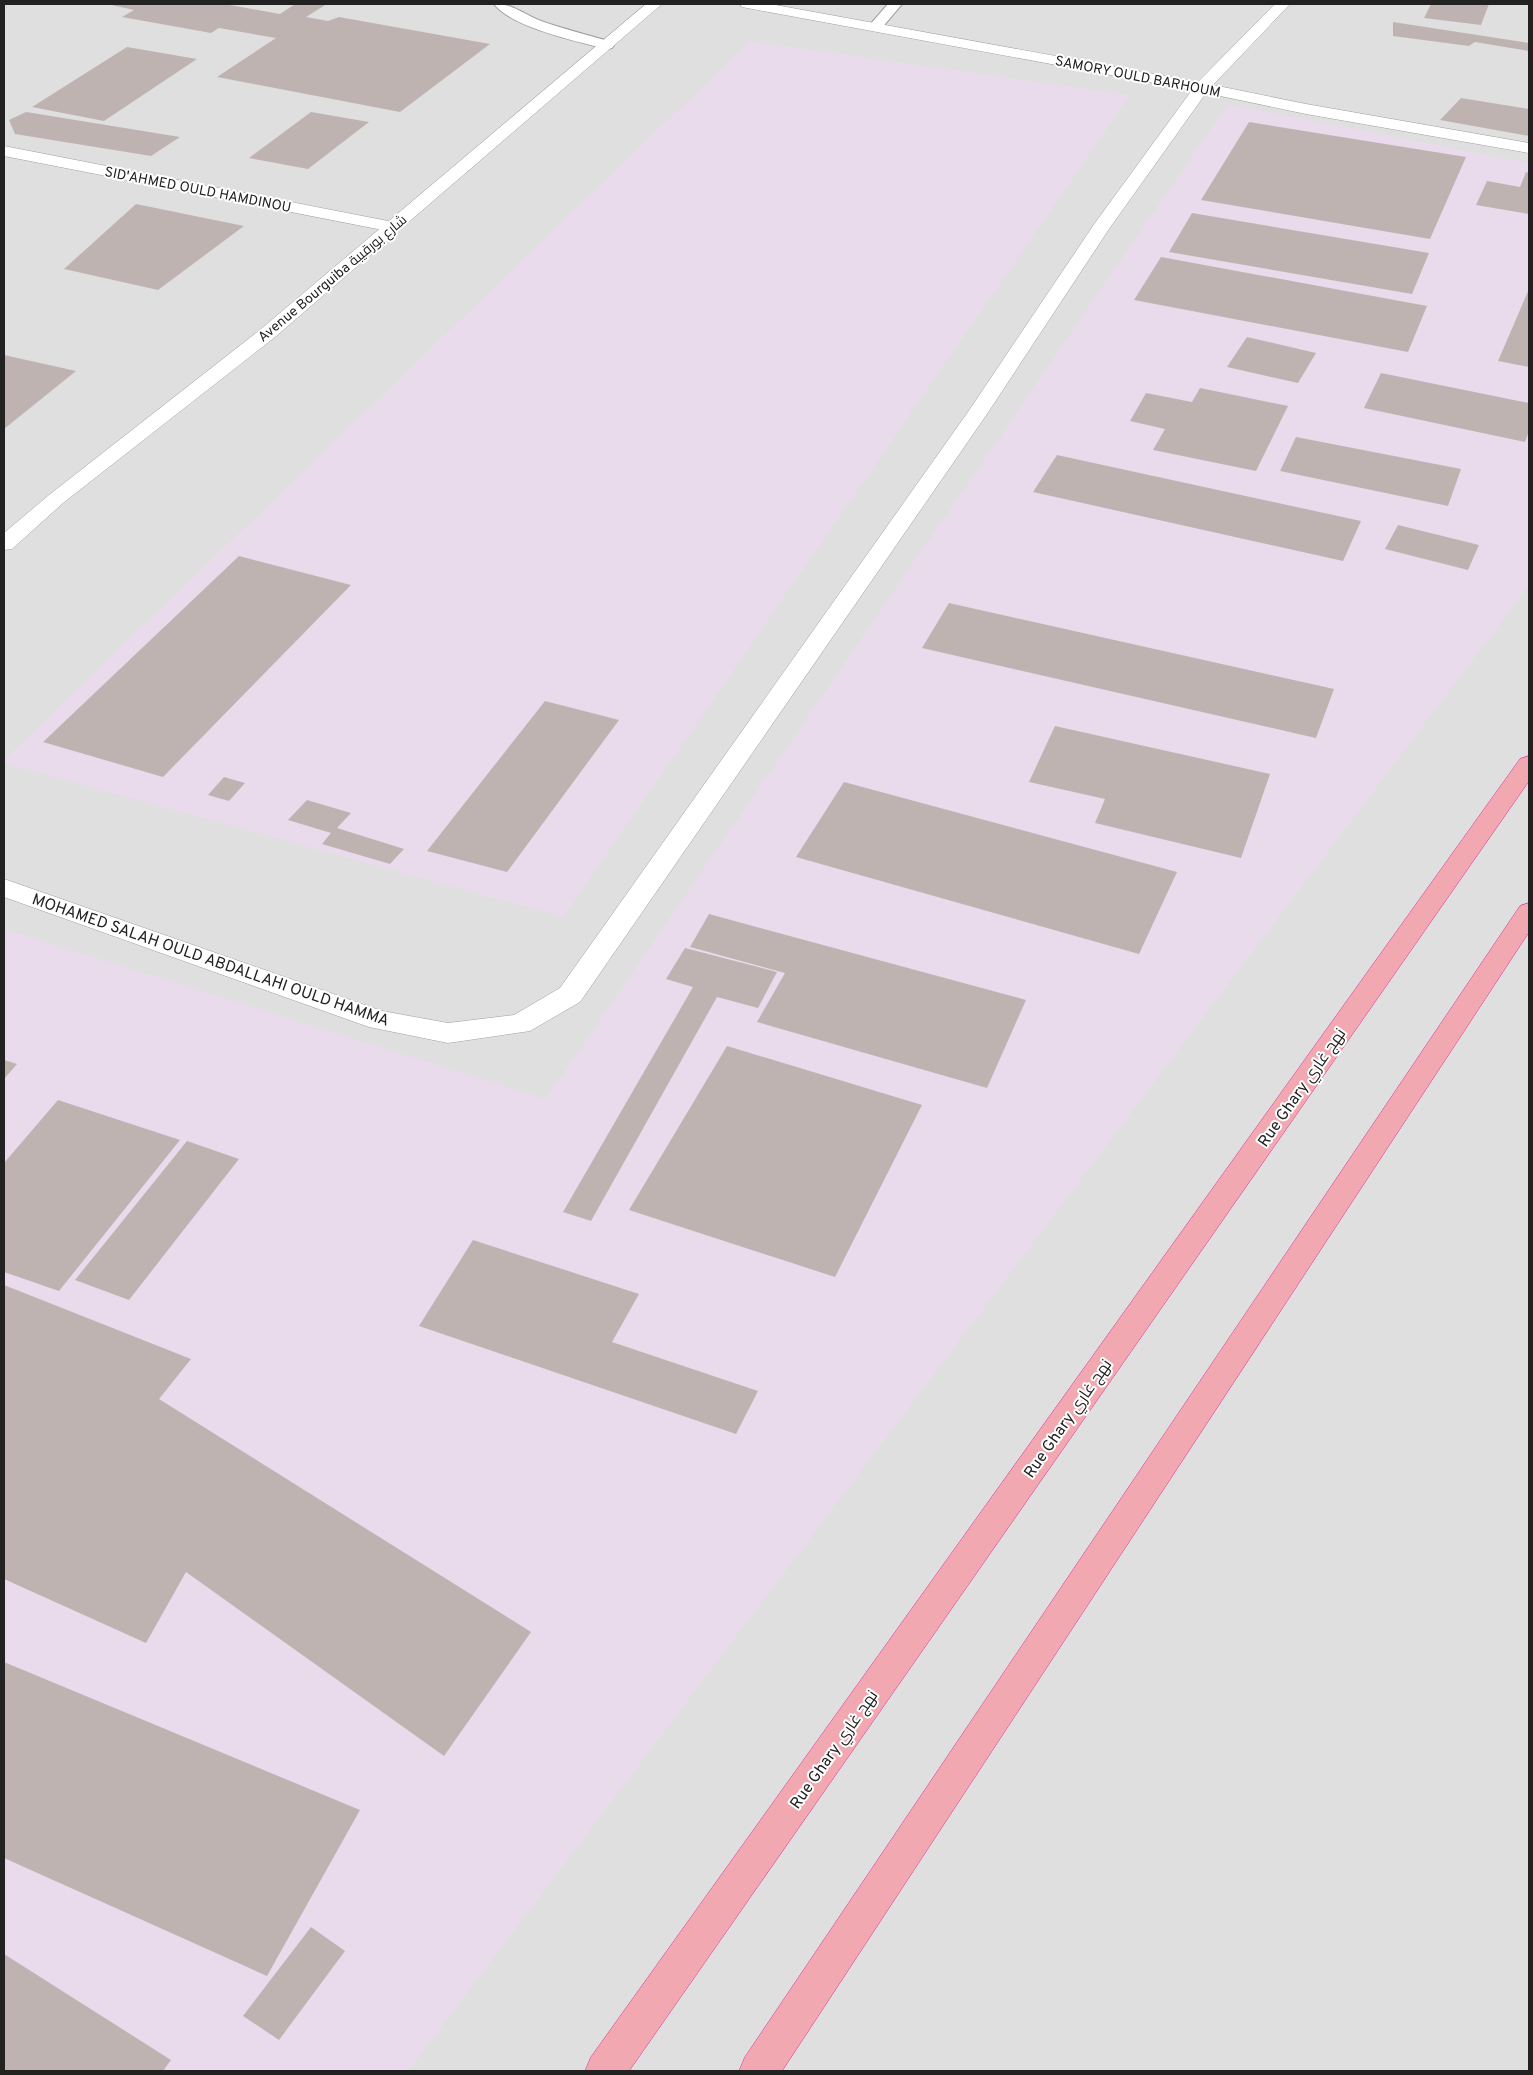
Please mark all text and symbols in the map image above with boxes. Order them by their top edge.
street label: SAMORY OULD BARHOUM [1054,53,1222,102]
street label: SID'AHMED OULD HAMDINOU [103,164,292,217]
street label: Avenue Bourguiba شارع بورقيبة [255,212,411,346]
street label: MOHAMED SALAH OULD ABDALLAHI OULD HAMMA [29,890,392,1032]
street label: Rue Ghary نهج غاري [1254,1025,1353,1153]
street label: Rue Ghary نهج غاري [1020,1356,1119,1484]
street label: Rue Ghary نهج غاري [786,1687,885,1815]

